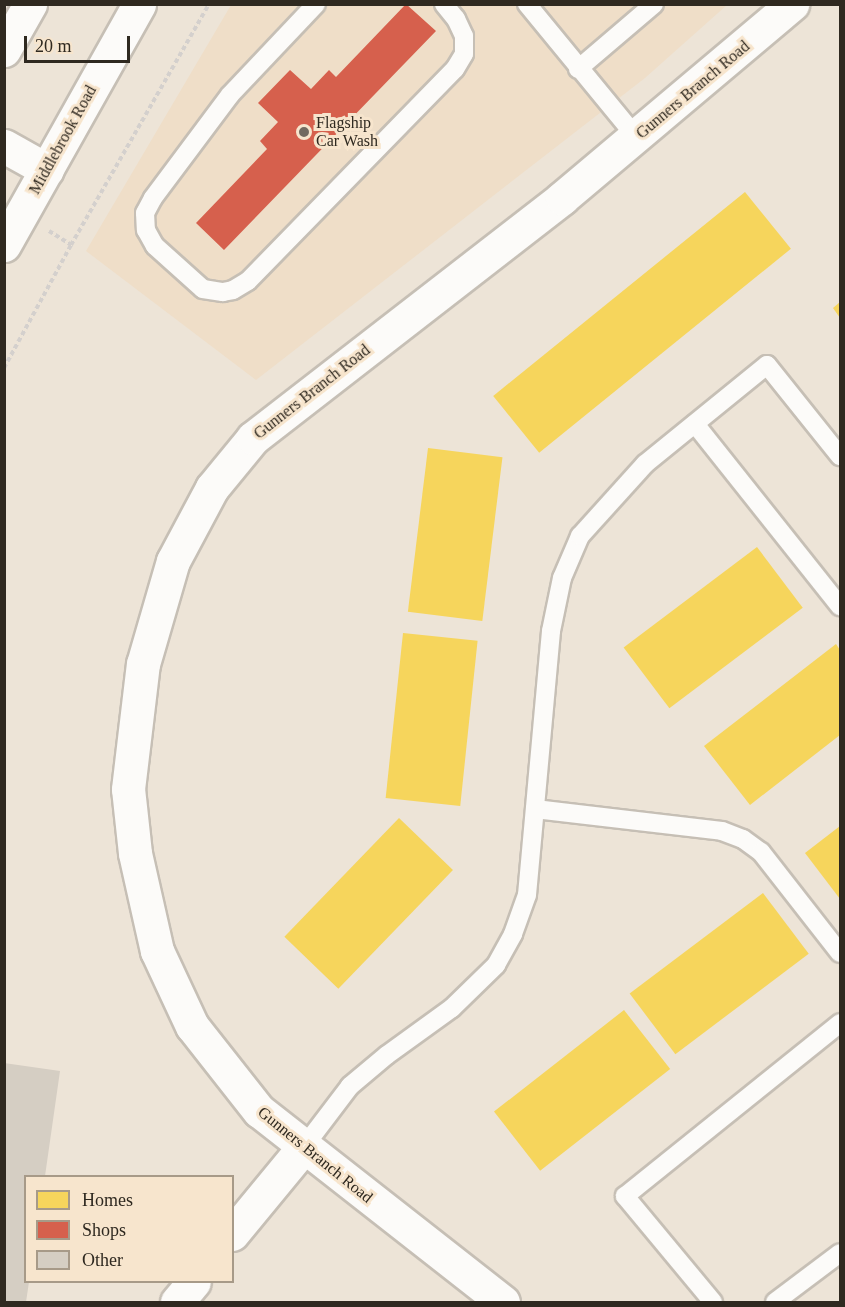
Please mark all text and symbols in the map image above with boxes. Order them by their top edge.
scale bar [27,24,134,62]
text: 20 m [35,36,72,56]
street label: Gunners Branch Road [632,37,754,143]
street label: Middlebrook Road [25,82,101,198]
place label: Flagship Car Wash [316,113,378,151]
marker: Flagship Car Wash [297,125,311,139]
street label: Gunners Branch Road [250,341,374,443]
street label: Gunners Branch Road [254,1103,376,1207]
legend [24,1175,234,1283]
text: Homes [82,1190,133,1210]
text: Shops [82,1220,126,1240]
text: Other [82,1250,123,1270]

